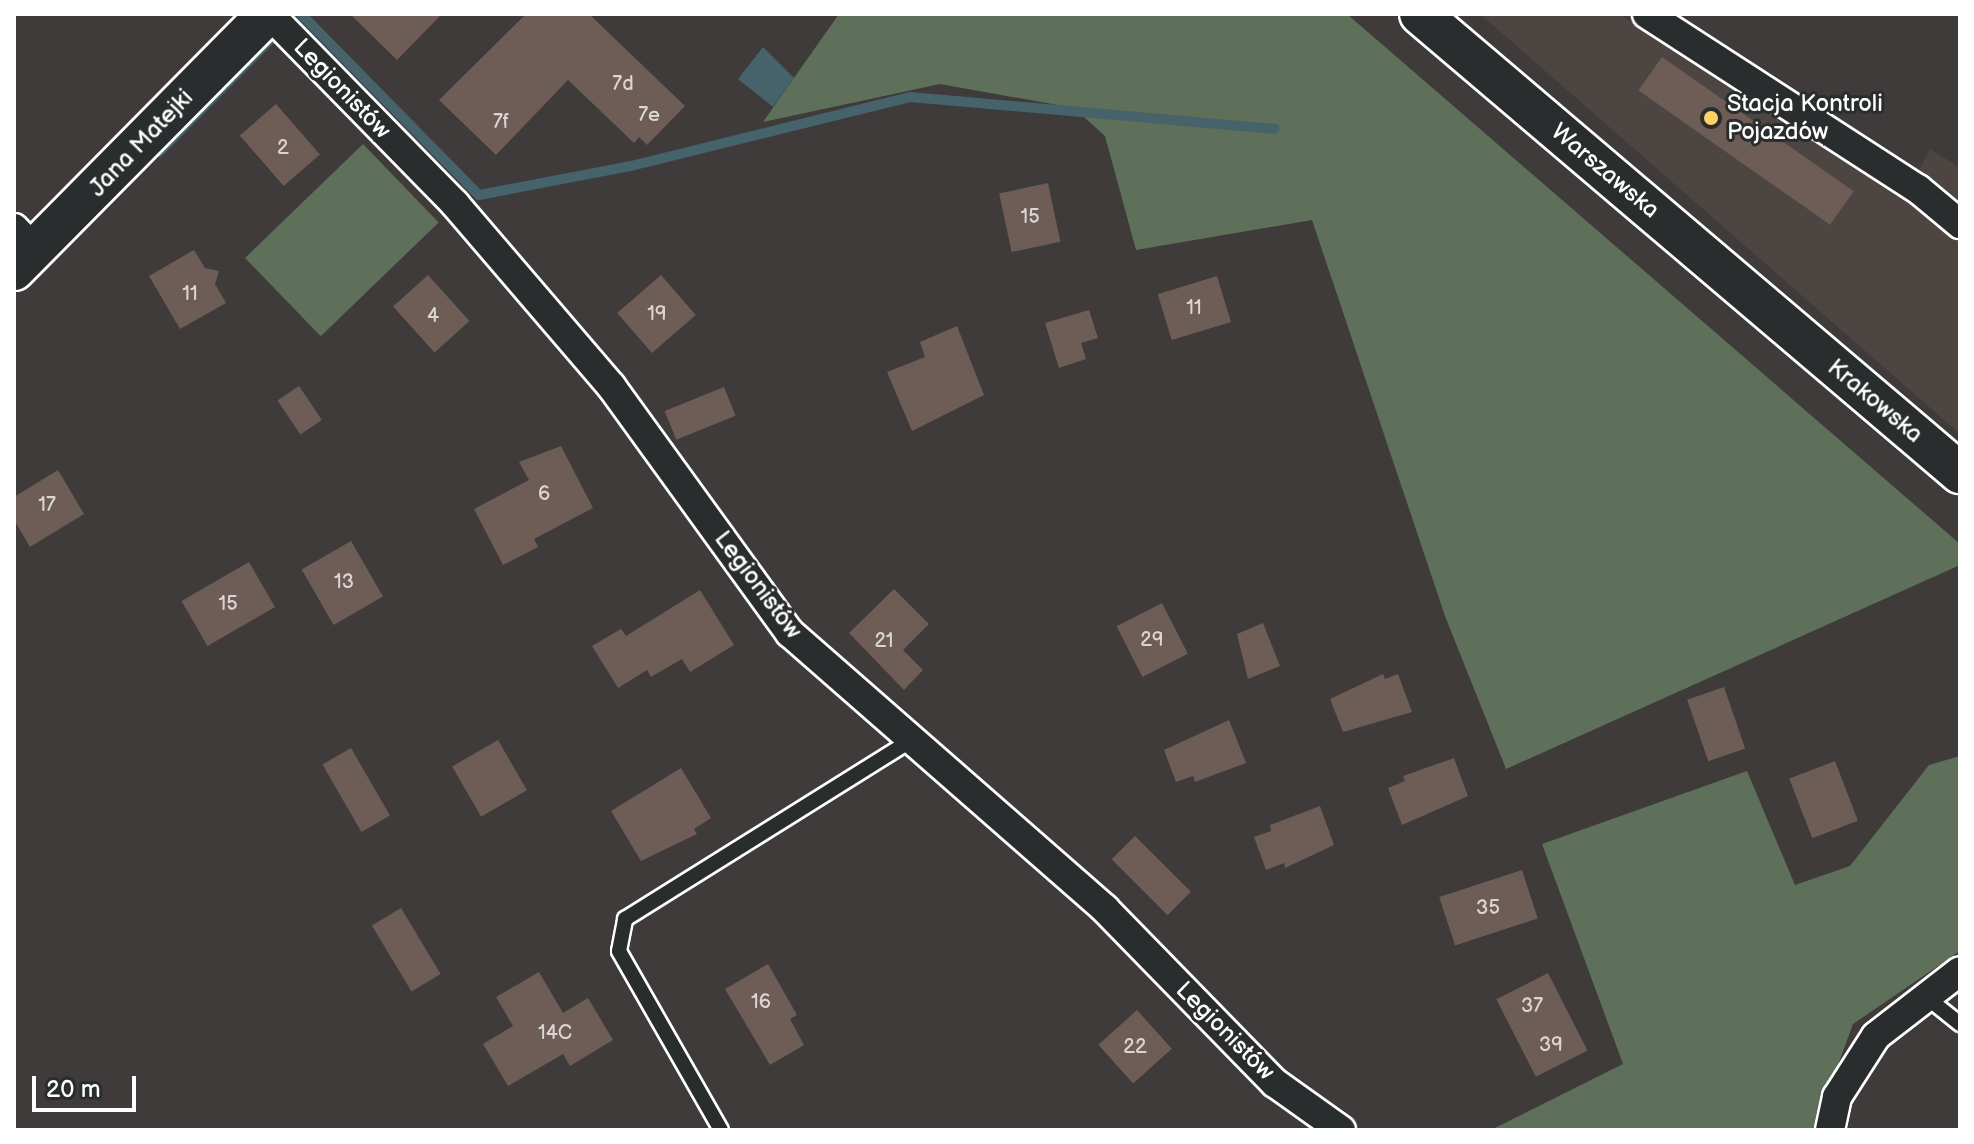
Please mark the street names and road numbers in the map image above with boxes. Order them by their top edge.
street label: Legionistów [287,33,397,145]
street label: Jana Matejki [83,84,199,202]
street label: Warszawska [1545,117,1665,225]
street label: Krakowska [1822,353,1928,449]
street label: Legionistów [708,525,808,645]
street label: Legionistów [1170,976,1280,1086]

